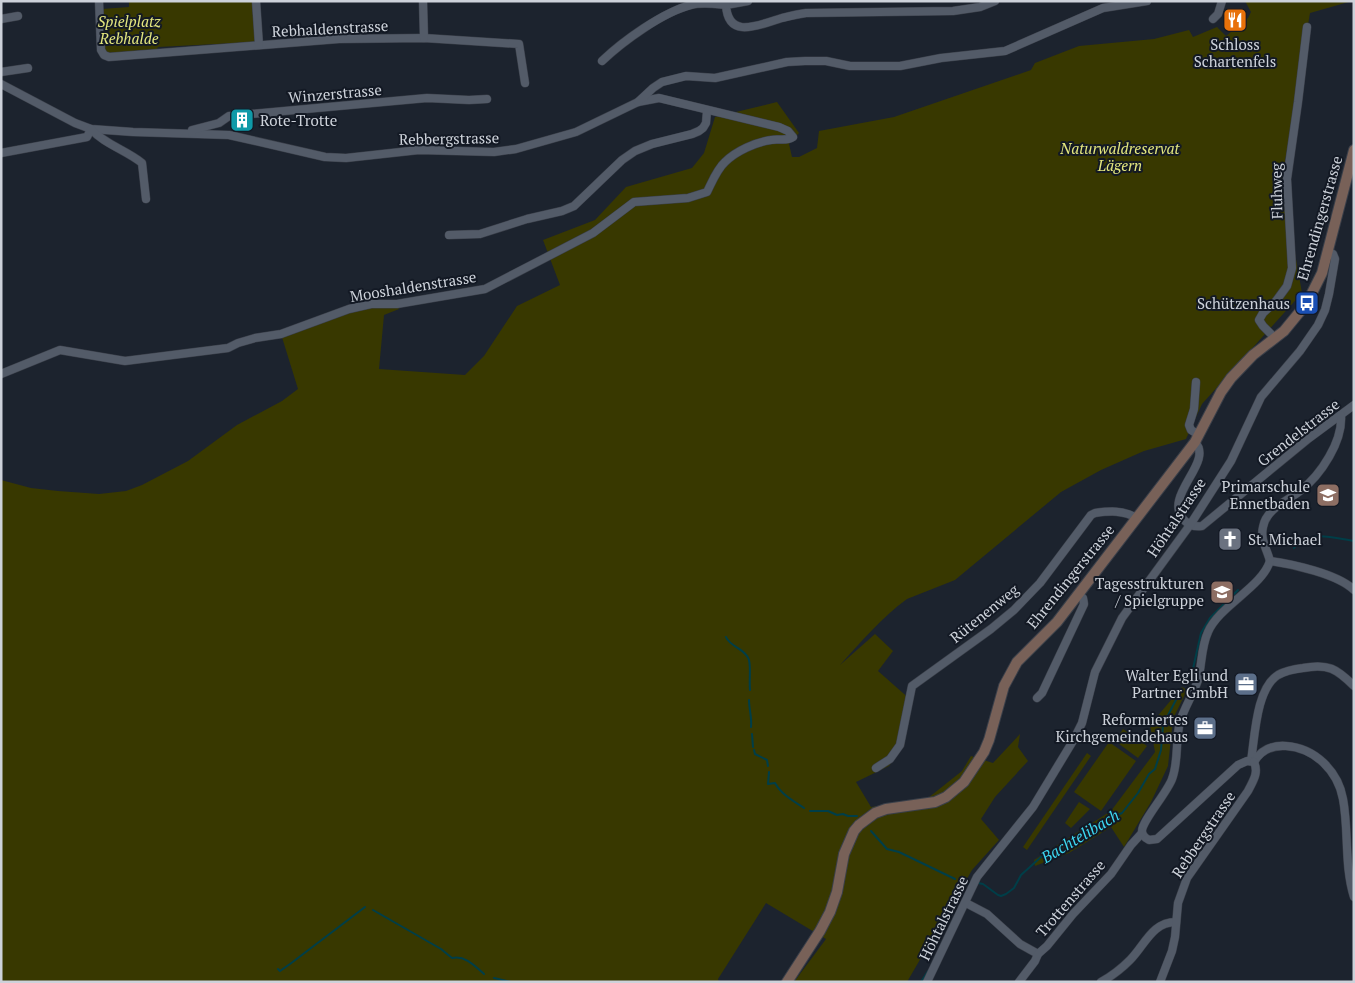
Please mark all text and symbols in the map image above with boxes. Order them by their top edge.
restaurant icon: Schloss Schartenfels [1222,7,1248,33]
park label: Spielplatz Rebhalde [97,11,161,48]
street label: Rebhaldenstrasse [271,15,389,41]
place label: Schloss Schartenfels [1194,34,1276,71]
street label: Winzerstrasse [287,79,383,107]
building icon: Rote-Trotte [229,107,255,133]
place label: Rote-Trotte [260,110,337,130]
street label: Rebbergstrasse [399,127,499,149]
park label: Naturwaldreservat Lägern [1059,138,1181,175]
street label: Ehrendingerstrasse [1292,153,1346,283]
street label: Fluhweg [1265,162,1286,219]
street label: Mooshaldenstrasse [348,266,478,306]
bus stop icon: Schützenhaus [1294,290,1320,316]
place label: Schützenhaus [1197,293,1290,313]
street label: Grendelstrasse [1253,394,1343,470]
street label: Höhtalstrasse [1142,473,1210,561]
place label: Primarschule Ennetbaden [1222,476,1310,513]
school or university icon: Primarschule Ennetbaden [1315,482,1341,508]
street label: Ehrendingerstrasse [1022,520,1118,632]
church icon: St. Michael [1217,526,1243,552]
place label: St. Michael [1248,529,1322,549]
place label: Tagesstrukturen / Spielgruppe [1095,573,1204,610]
street label: Rütenenweg [946,578,1023,647]
school or university icon: Tagesstrukturen / Spielgruppe [1209,579,1235,605]
place label: Walter Egli und Partner GmbH [1125,665,1228,702]
office icon: Walter Egli und Partner GmbH [1233,671,1259,697]
place label: Reformiertes Kirchgemeindehaus [1056,709,1188,746]
office icon: Reformiertes Kirchgemeindehaus [1192,715,1218,741]
street label: Rebbergstrasse [1167,787,1239,881]
water label: Bachtelibach [1036,804,1123,869]
street label: Trottenstrasse [1031,855,1109,941]
street label: Höhtalstrasse [914,872,972,964]

